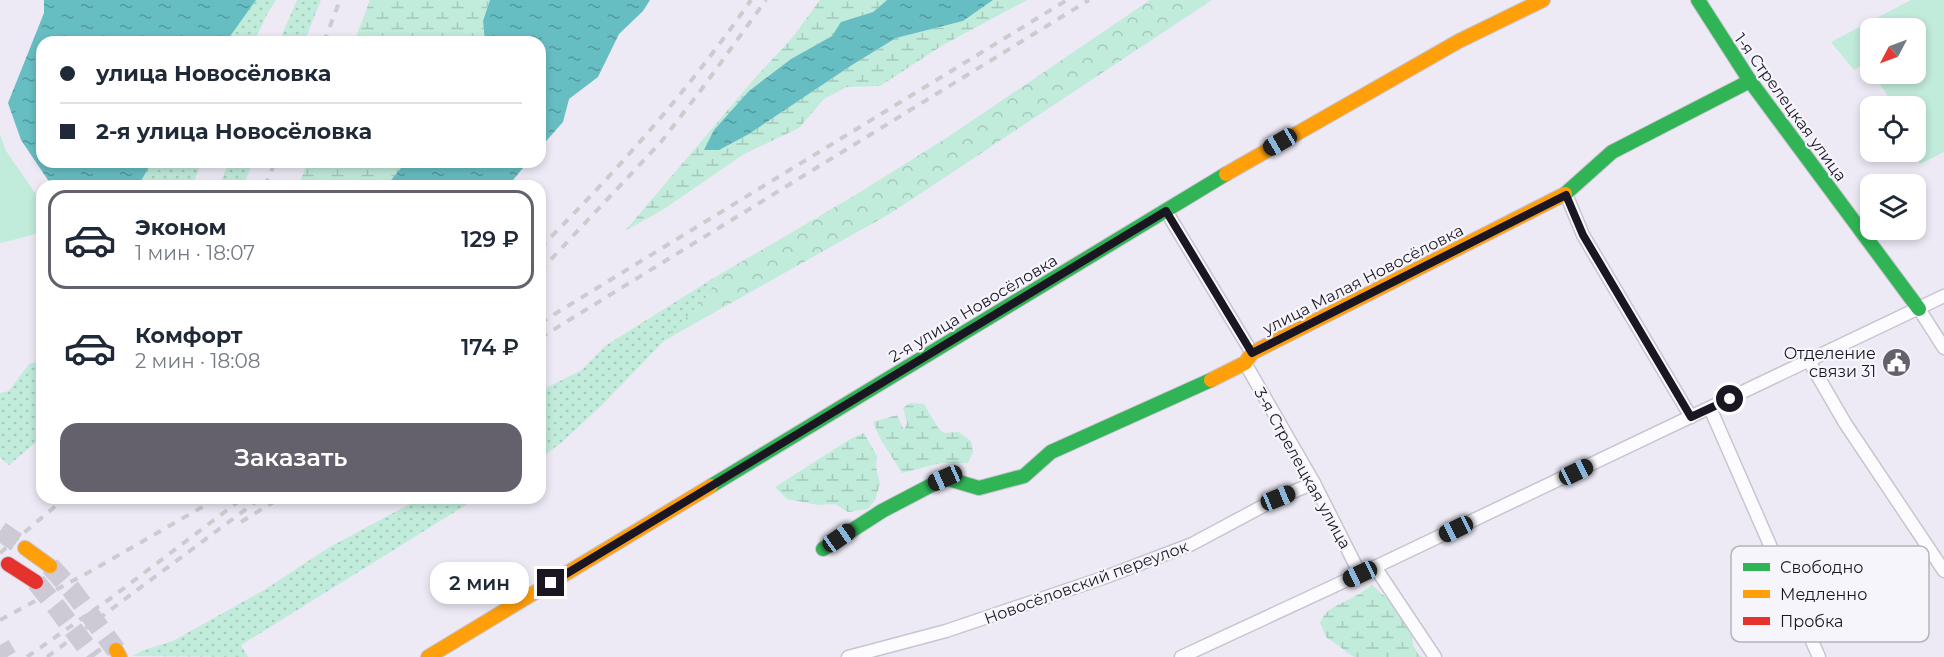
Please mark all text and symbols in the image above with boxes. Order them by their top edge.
north arrow [1860,18,1926,84]
map controls [1860,18,1926,240]
street label: 1-я Стрелецкая улица [1731,30,1851,185]
text: улица Новосёловка [96,60,331,87]
button: locate [1860,96,1926,162]
text: 2-я улица Новосёловка [96,118,372,145]
car [1260,125,1300,159]
button: layers [1860,174,1926,240]
icon: car [63,213,117,267]
text: Эконом [135,214,226,241]
street label: улица Малая Новосёловка [1259,220,1467,339]
text: 129 ₽ [461,226,519,253]
text: 1 мин · 18:07 [135,241,255,265]
street label: 2-я улица Новосёловка [886,251,1061,366]
icon: car [63,321,117,375]
text: Комфорт [135,322,243,349]
text: 174 ₽ [461,334,519,361]
place label: Отделение связи 31 [1784,344,1876,381]
public building icon: Отделение связи 31 [1881,346,1913,378]
text: 2 мин · 18:08 [135,349,260,373]
street label: 3-я Стрелецкая улица [1250,384,1355,552]
route start [1716,385,1743,412]
button: Заказать [60,423,522,492]
car [1556,456,1596,488]
car [925,462,965,494]
car [1258,483,1298,513]
car [1436,513,1476,545]
car [819,520,859,556]
street label: Новосёловский переулок [982,536,1191,628]
legend [1731,546,1929,642]
car [1340,558,1380,590]
text: Свободно [1780,558,1863,577]
callout: 2 мин [431,562,530,604]
route end [537,569,564,596]
text: 2 мин [449,571,510,595]
text: Медленно [1780,585,1867,604]
text: Пробка [1780,612,1843,631]

